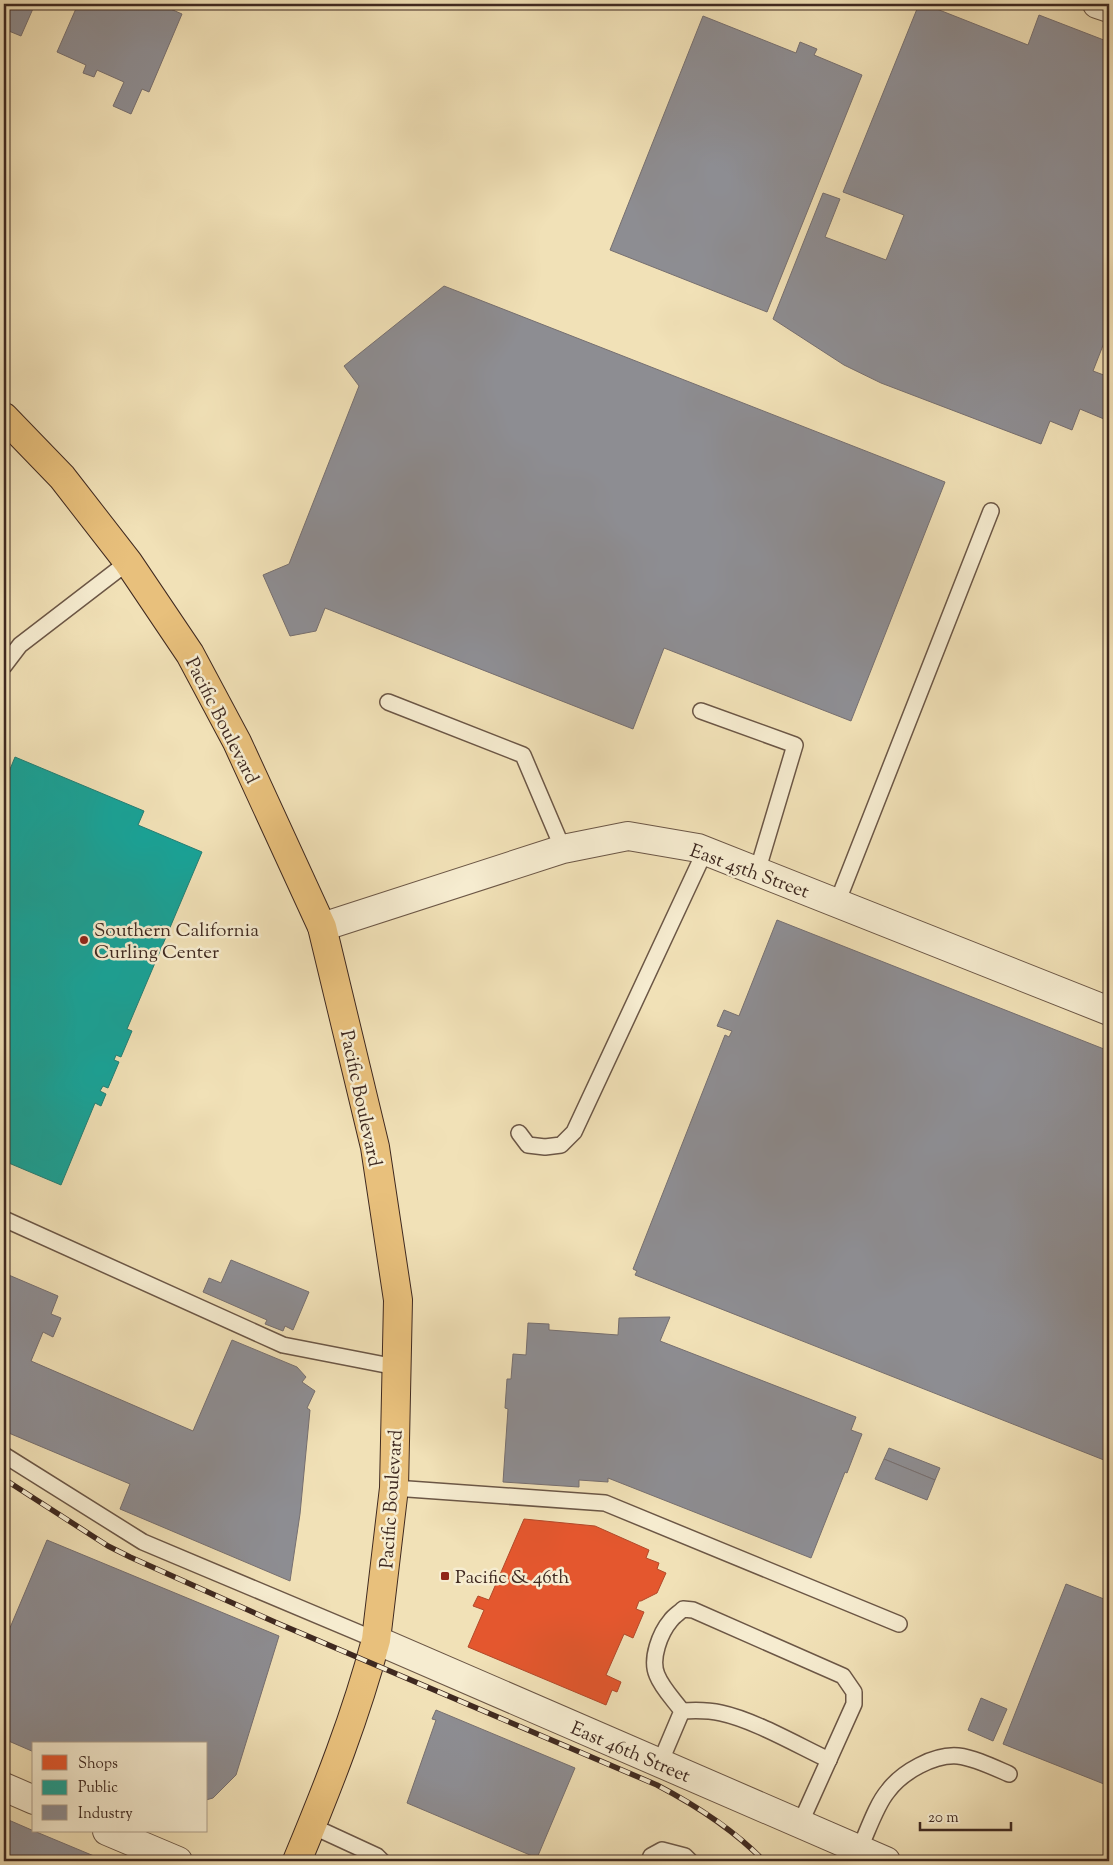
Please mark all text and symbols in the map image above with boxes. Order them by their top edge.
street label: Pacific Boulevard [177,653,265,789]
street label: East 45th Street [686,838,813,907]
place label: Southern California Curling Center [94,918,259,967]
marker: Southern California Curling Center [78,934,90,946]
street label: Pacific Boulevard [332,1028,387,1170]
street label: Pacific Boulevard [374,1429,411,1570]
place label: Pacific & 46th [455,1565,569,1592]
marker: Pacific & 46th [439,1570,451,1582]
street label: East 46th Street [566,1716,695,1791]
legend [32,1742,208,1832]
text: Shops [78,1754,118,1775]
text: Public [78,1778,118,1799]
scale bar [920,1800,1012,1832]
text: Industry [78,1804,133,1825]
text: 20 m [928,1808,959,1829]

